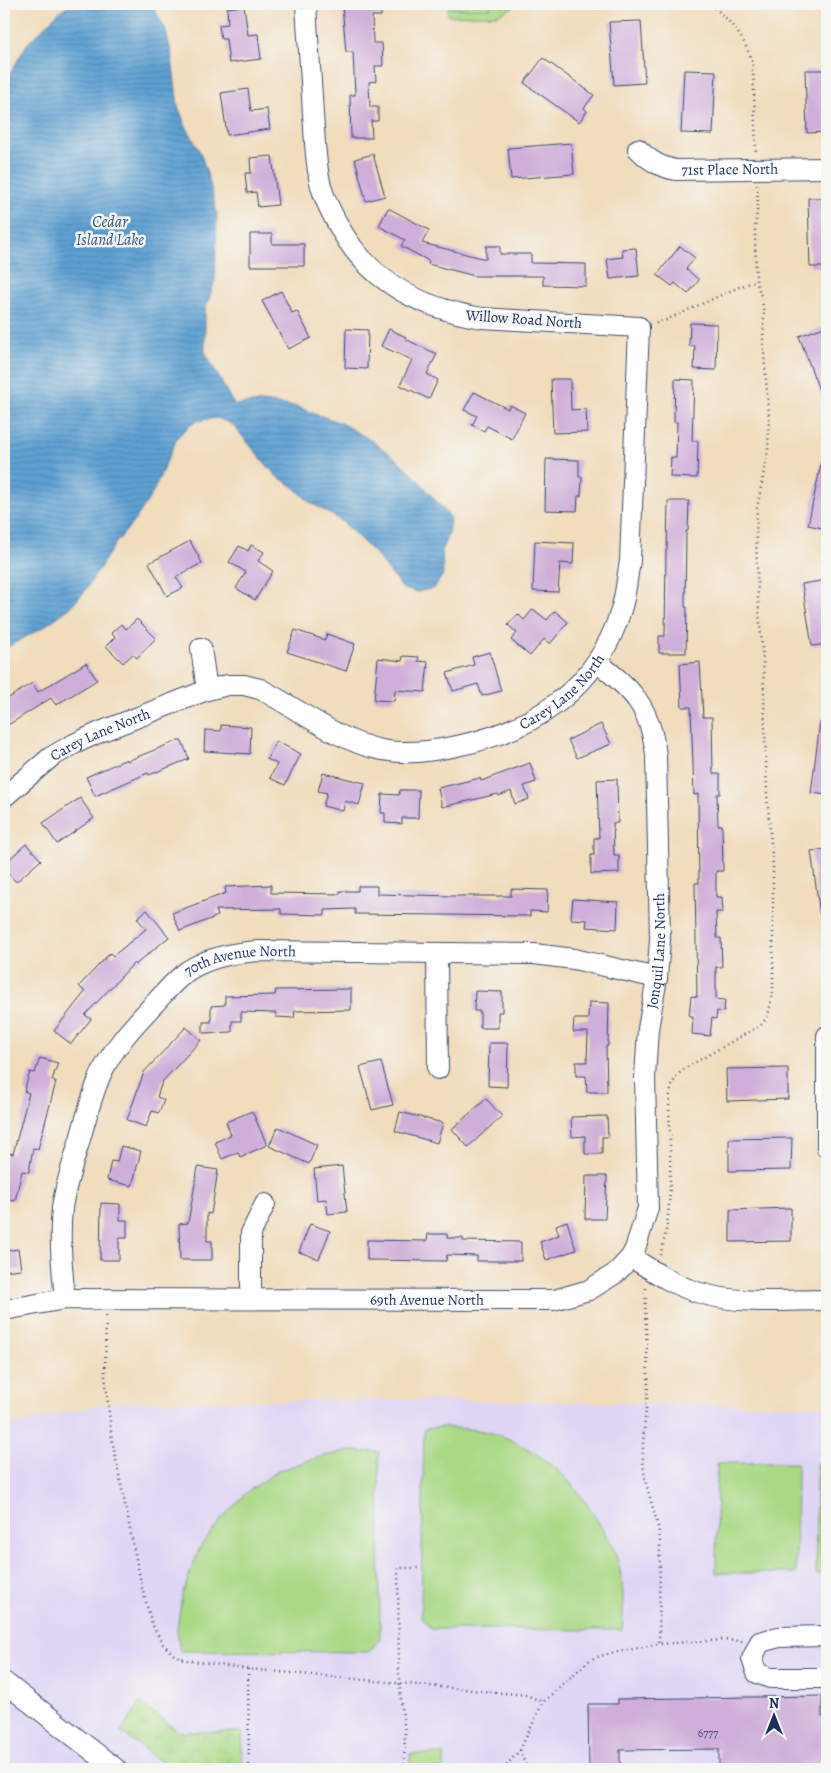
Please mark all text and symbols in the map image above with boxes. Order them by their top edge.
street label: 71st Place North [681,159,778,180]
water label: Cedar Island Lake [76,211,144,251]
street label: Willow Road North [464,305,583,333]
street label: Carey Lane North [516,650,609,734]
street label: Carey Lane North [46,703,153,765]
street label: Jonquil Lane North [642,893,670,1010]
street label: 70th Avenue North [180,941,296,981]
street label: 69th Avenue North [370,1290,484,1310]
north arrow [748,1690,798,1740]
text: N [769,1694,779,1713]
house number: 6777 [698,1725,719,1741]

